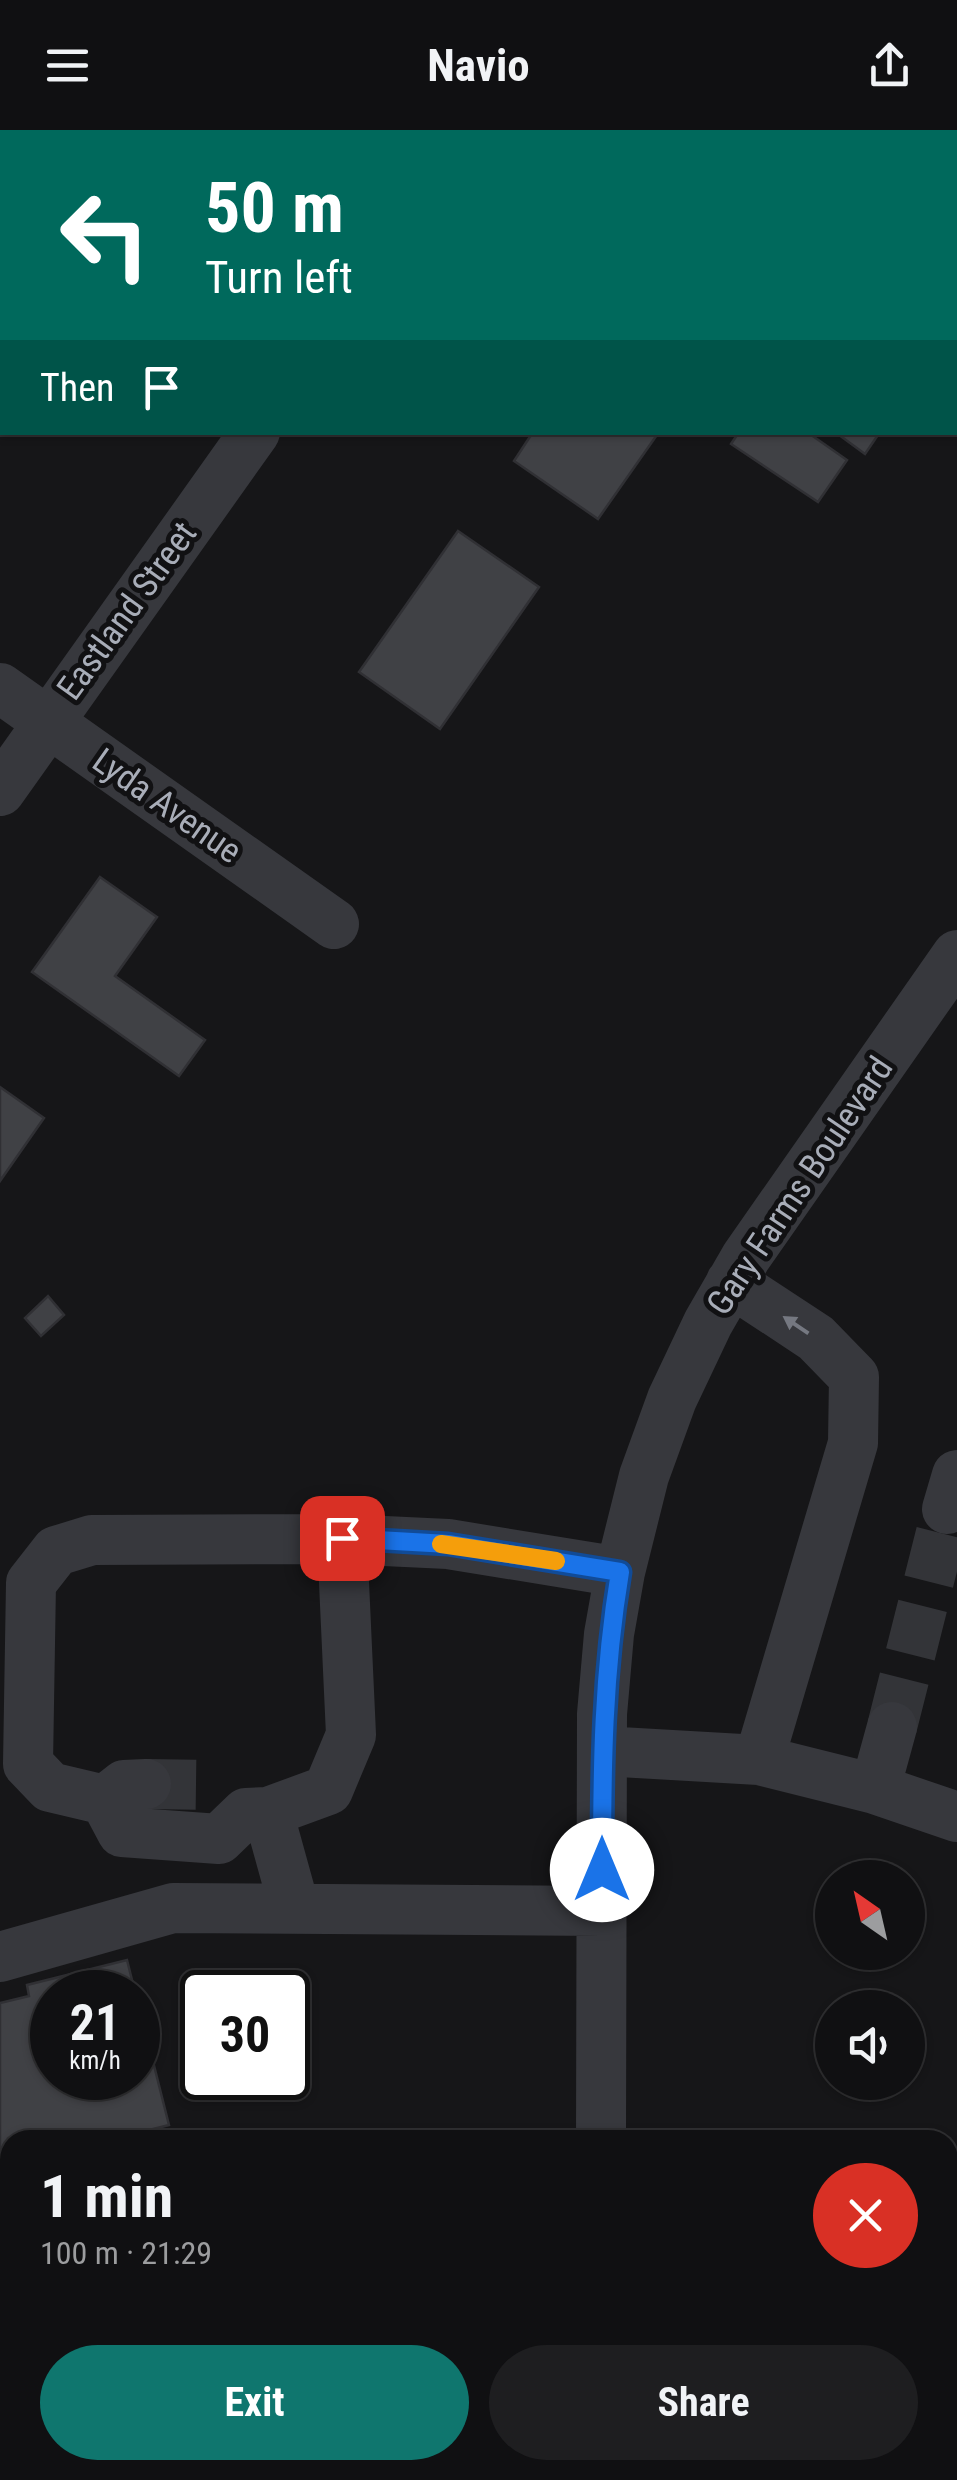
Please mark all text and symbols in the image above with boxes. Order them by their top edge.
icon: menu [40,38,95,93]
icon: share [862,38,917,93]
text: Navio [427,39,530,92]
text: 50 m [205,167,344,249]
icon: left [40,170,170,300]
text: Turn left [205,251,353,304]
icon: arrive [134,360,189,415]
text: Then [40,366,114,410]
street label: Eastland Street [49,514,205,708]
street label: Lyda Avenue [85,740,249,872]
street label: Gary Farms Boulevard [699,1049,901,1323]
one-way arrow [783,1317,810,1335]
pin [300,1496,385,1581]
icon: arrive [315,1511,370,1566]
position arrow [550,1818,654,1922]
north arrow [815,1860,925,1970]
map controls [815,1860,925,2100]
speed limit sign: 30 [180,1970,310,2100]
button: sound [815,1990,925,2100]
text: 21 [70,1994,120,2052]
text: km/h [69,2046,121,2075]
text: 1 min [40,2161,173,2232]
button: close [813,2163,918,2268]
text: 100 m · 21:29 [40,2234,212,2272]
button: Exit [40,2345,469,2460]
button: Share [489,2345,918,2460]

